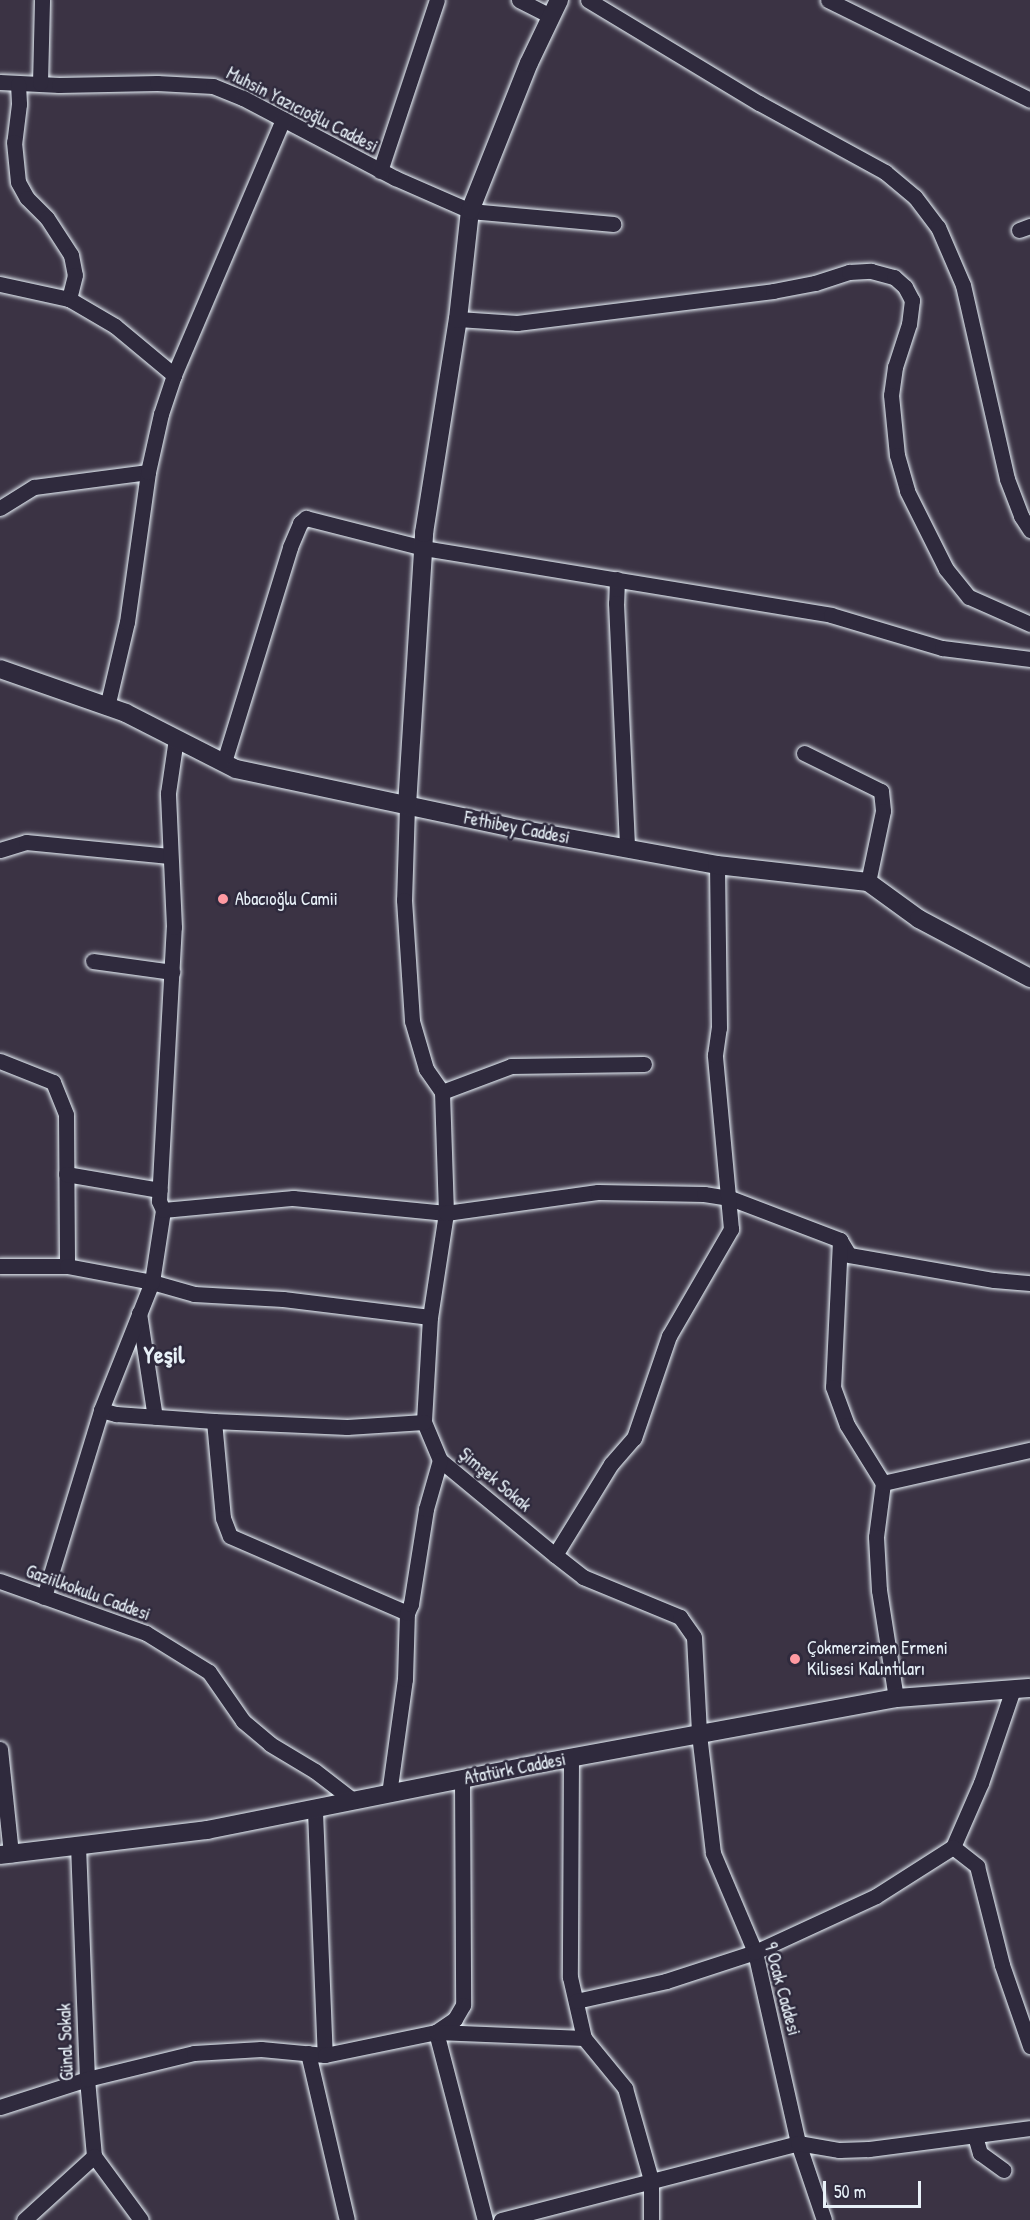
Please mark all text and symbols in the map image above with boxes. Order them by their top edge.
street label: Muhsin Yazıcıoğlu Caddesi [223,62,381,158]
street label: Fethibey Caddesi [462,807,572,849]
place label: Abacıoğlu Camii [235,888,338,910]
marker: Abacıoğlu Camii [216,892,230,906]
district label: Yeşil [143,1341,185,1369]
street label: Şimşek Sokak [454,1444,536,1516]
street label: Gaziilkokulu Caddesi [23,1560,153,1626]
place label: Çokmerzimen Ermeni Kilisesi Kalıntıları [807,1638,948,1680]
marker: Çokmerzimen Ermeni Kilisesi Kalıntıları [788,1652,802,1666]
street label: Atatürk Caddesi [462,1749,568,1789]
street label: 9 Ocak Caddesi [759,1940,805,2038]
street label: Günal Sokak [54,2003,78,2081]
scale bar [826,2169,924,2207]
text: 50 m [834,2179,866,2204]

